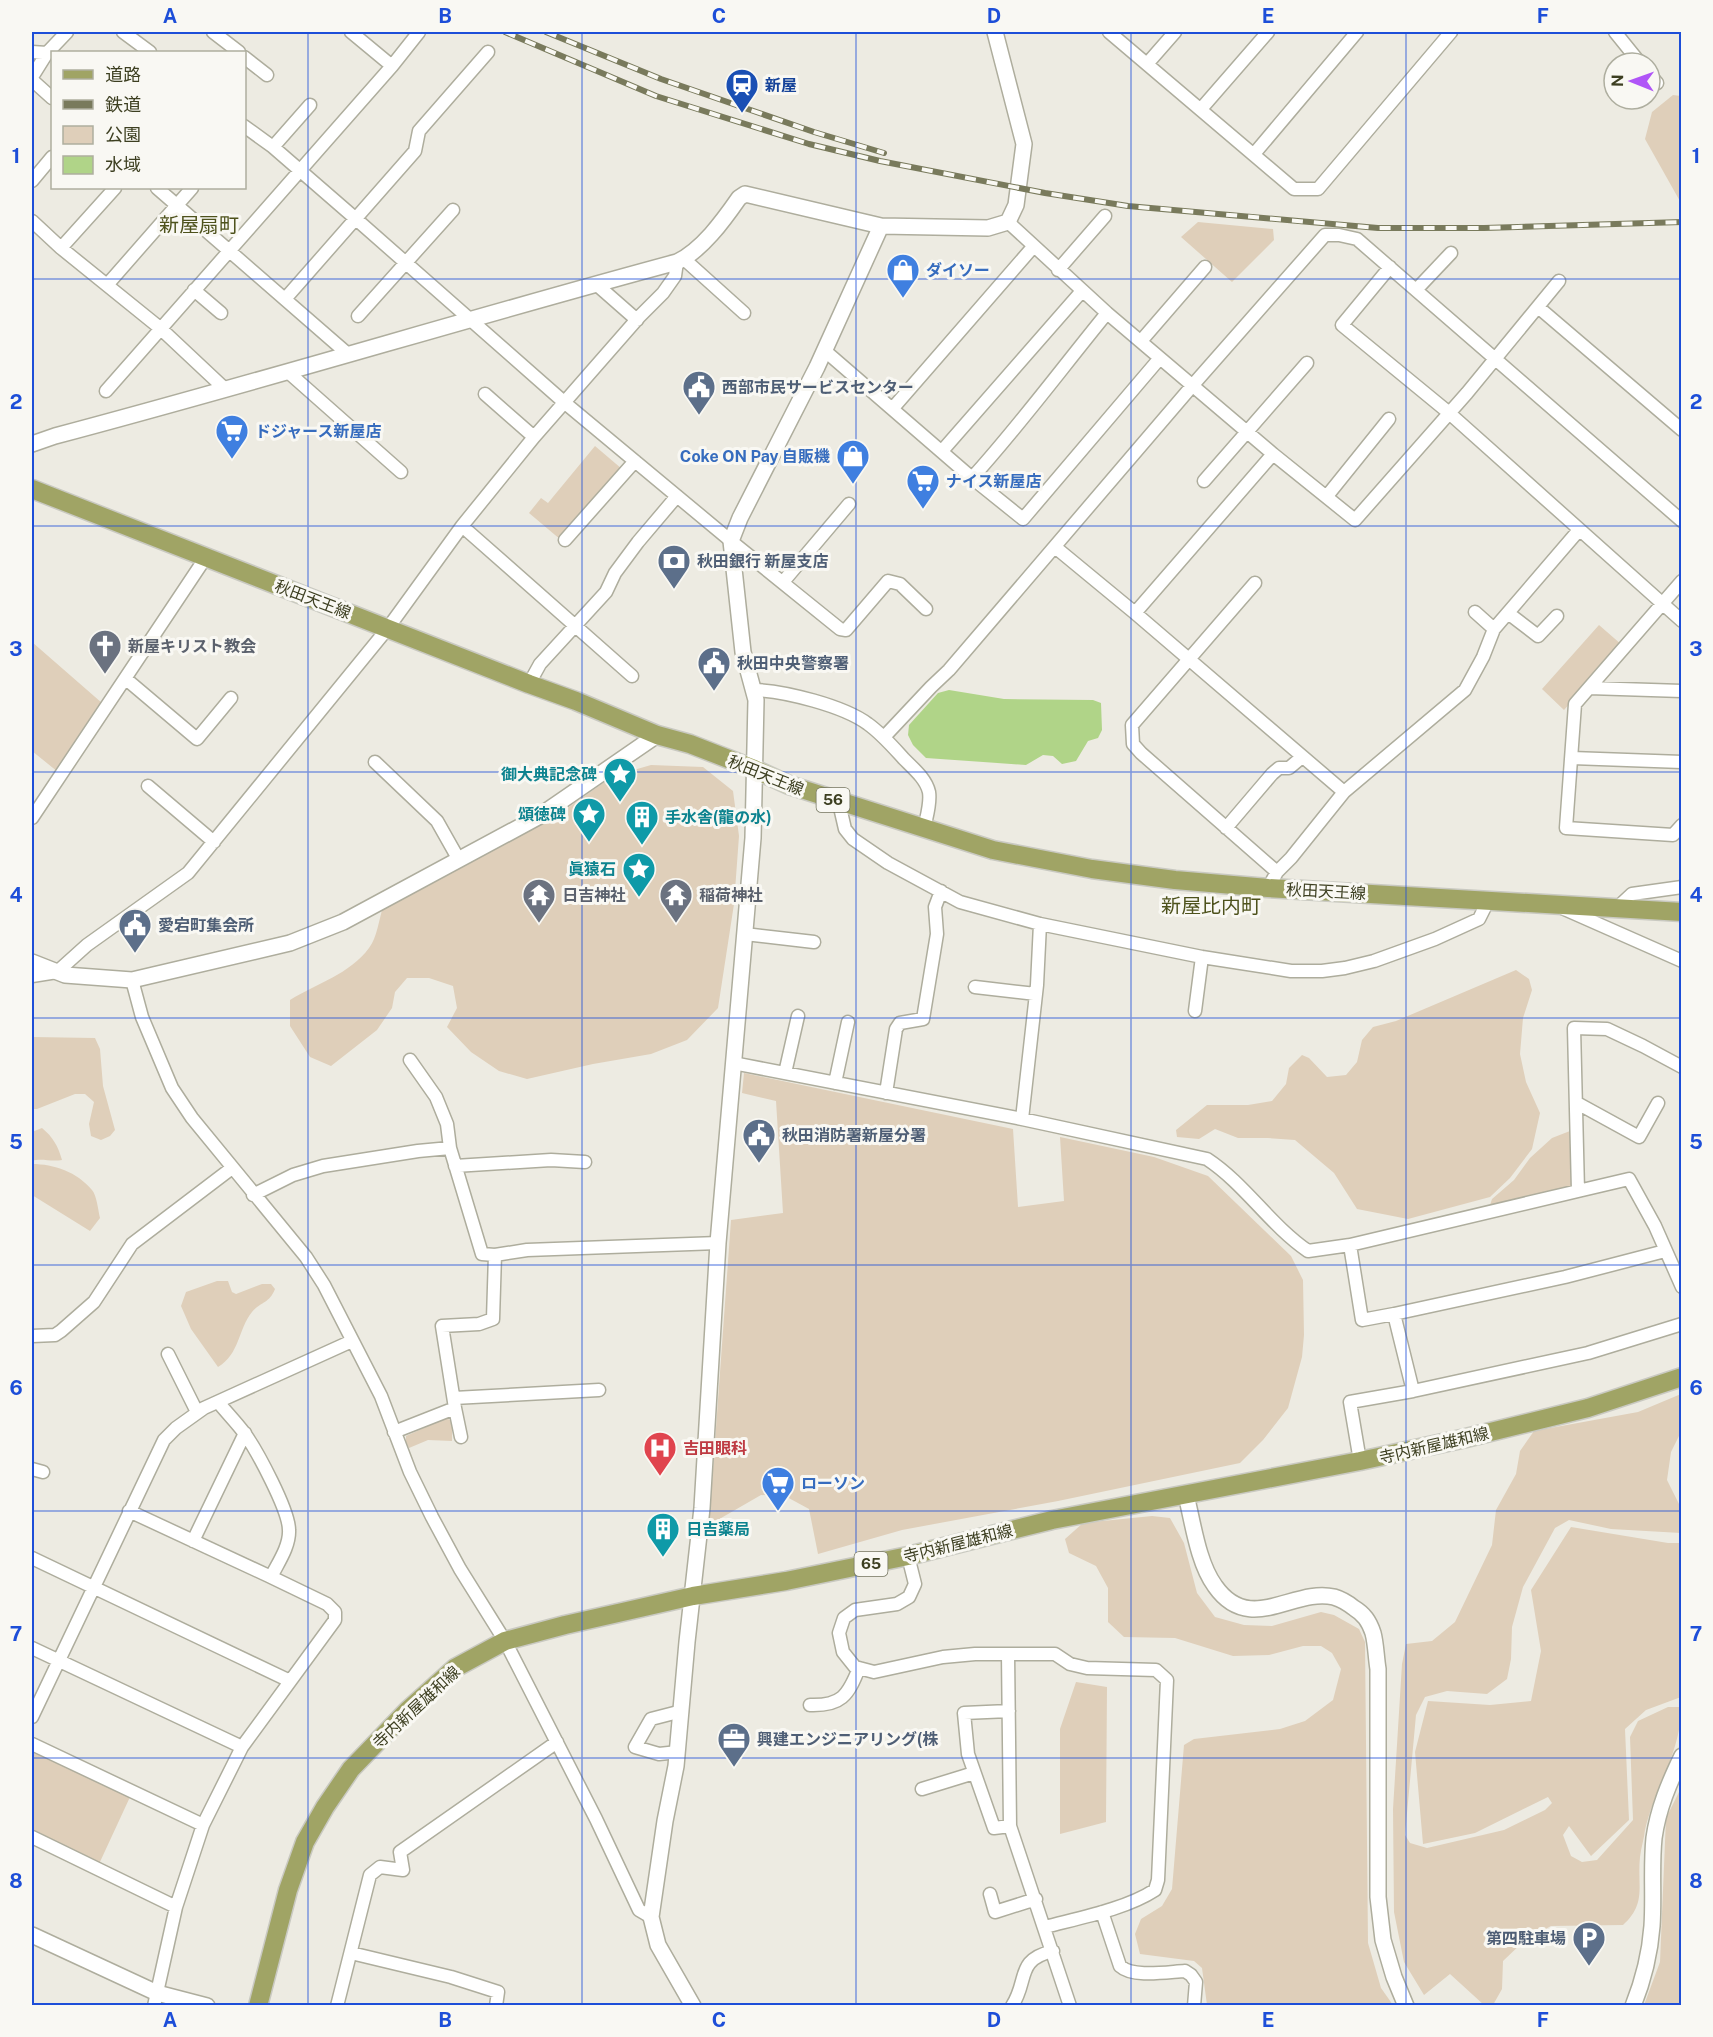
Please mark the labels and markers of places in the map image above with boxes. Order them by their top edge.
station icon: 新屋 [724,67,760,114]
place label: 新屋 [765,76,797,95]
shop icon: ダイソー [885,252,921,299]
place label: ダイソー [926,261,990,280]
public building icon: 西部市民サービスセンター [681,369,717,416]
place label: 西部市民サービスセンター [722,378,914,397]
supermarket icon: ドジャース新屋店 [214,413,250,460]
place label: ドジャース新屋店 [255,422,381,441]
shop icon: Coke ON Pay 自販機 [835,438,871,485]
place label: Coke ON Pay 自販機 [680,447,830,466]
supermarket icon: ナイス新屋店 [905,463,941,510]
place label: ナイス新屋店 [946,472,1042,491]
bank icon: 秋田銀行 新屋支店 [656,543,692,590]
place label: 秋田銀行 新屋支店 [697,552,829,571]
church icon: 新屋キリスト教会 [87,628,123,675]
place label: 新屋キリスト教会 [128,637,256,656]
public building icon: 秋田中央警察署 [696,645,732,692]
place label: 秋田中央警察署 [737,654,849,673]
place icon: 御大典記念碑 [602,756,638,803]
place label: 御大典記念碑 [501,765,597,784]
place icon: 頌徳碑 [571,796,607,843]
building icon: 手水舎(龍の水) [624,799,660,846]
place label: 頌徳碑 [518,805,566,824]
place label: 手水舎(龍の水) [665,808,772,827]
place icon: 眞猿石 [621,851,657,898]
place label: 眞猿石 [568,860,616,879]
temple icon: 日吉神社 [521,877,557,924]
temple icon: 稲荷神社 [658,877,694,924]
place label: 日吉神社 [562,886,626,905]
place label: 稲荷神社 [699,886,763,905]
public building icon: 愛宕町集会所 [117,907,153,954]
place label: 愛宕町集会所 [158,916,254,935]
public building icon: 秋田消防署新屋分署 [741,1117,777,1164]
place label: 秋田消防署新屋分署 [782,1126,926,1145]
hospital icon: 吉田眼科 [642,1430,678,1477]
place label: 吉田眼科 [683,1439,747,1458]
supermarket icon: ローソン [760,1465,796,1512]
place label: ローソン [801,1474,865,1493]
building icon: 日吉薬局 [645,1511,681,1558]
place label: 日吉薬局 [686,1520,750,1539]
office icon: 興建エンジニアリング(株 [716,1721,752,1768]
place label: 興建エンジニアリング(株 [757,1730,938,1749]
parking icon: 第四駐車場 [1571,1920,1607,1967]
place label: 第四駐車場 [1486,1929,1566,1948]

